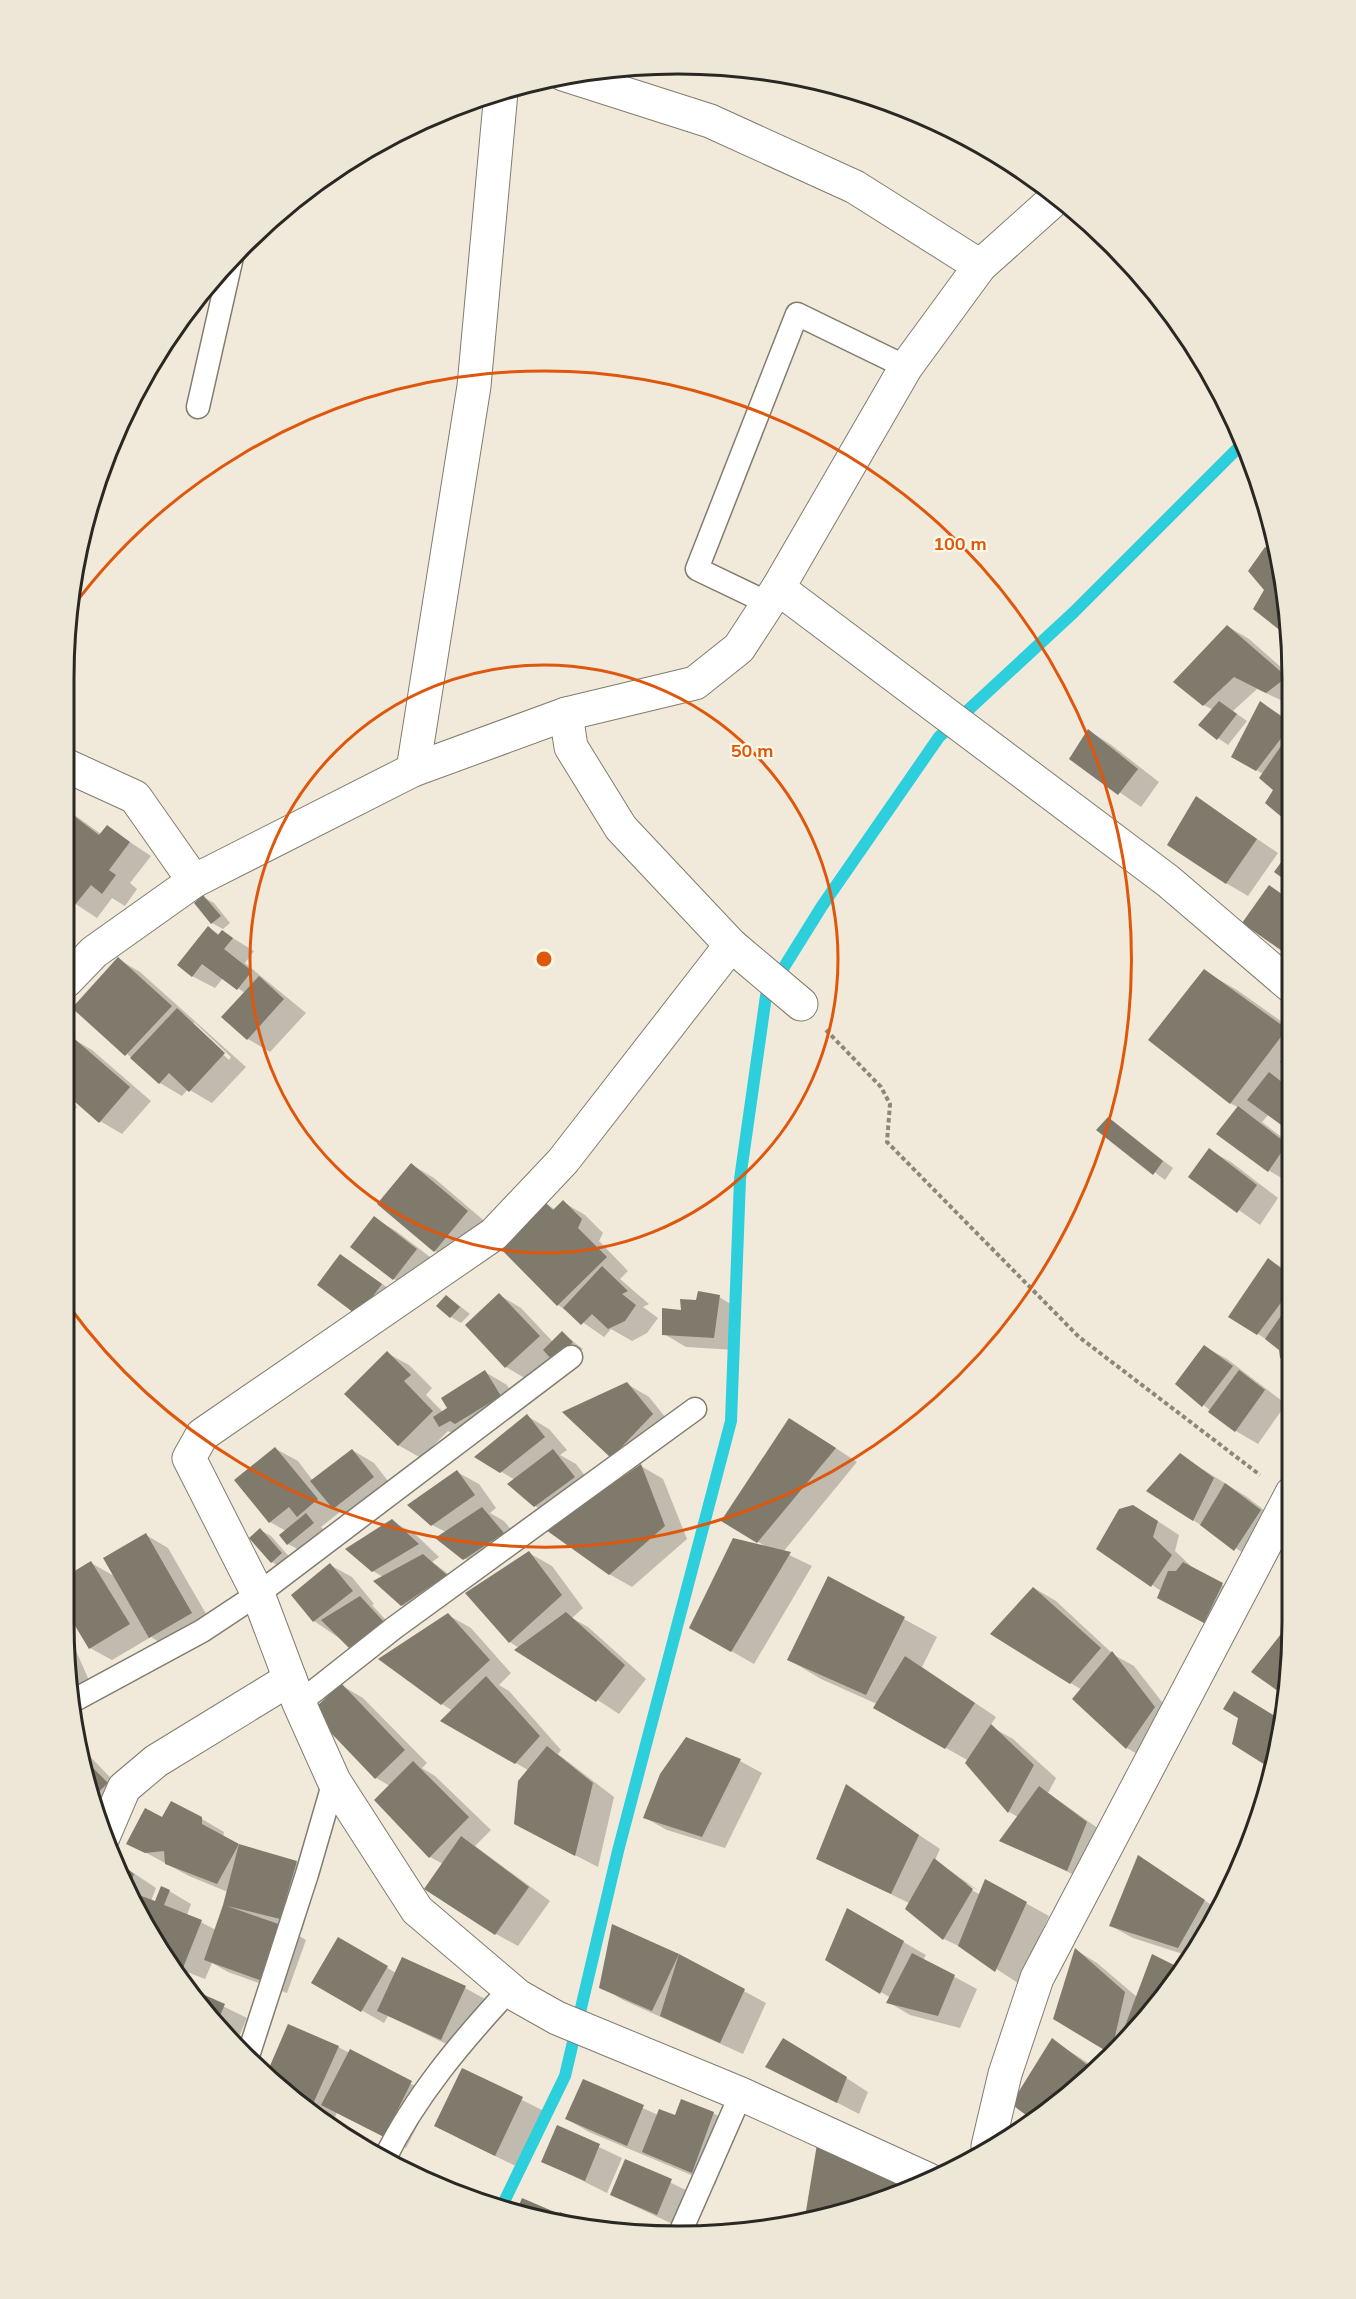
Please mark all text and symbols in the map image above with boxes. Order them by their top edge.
text: 100 m [933,532,987,555]
text: 50 m [731,739,773,762]
centre of rings [534,949,554,969]

